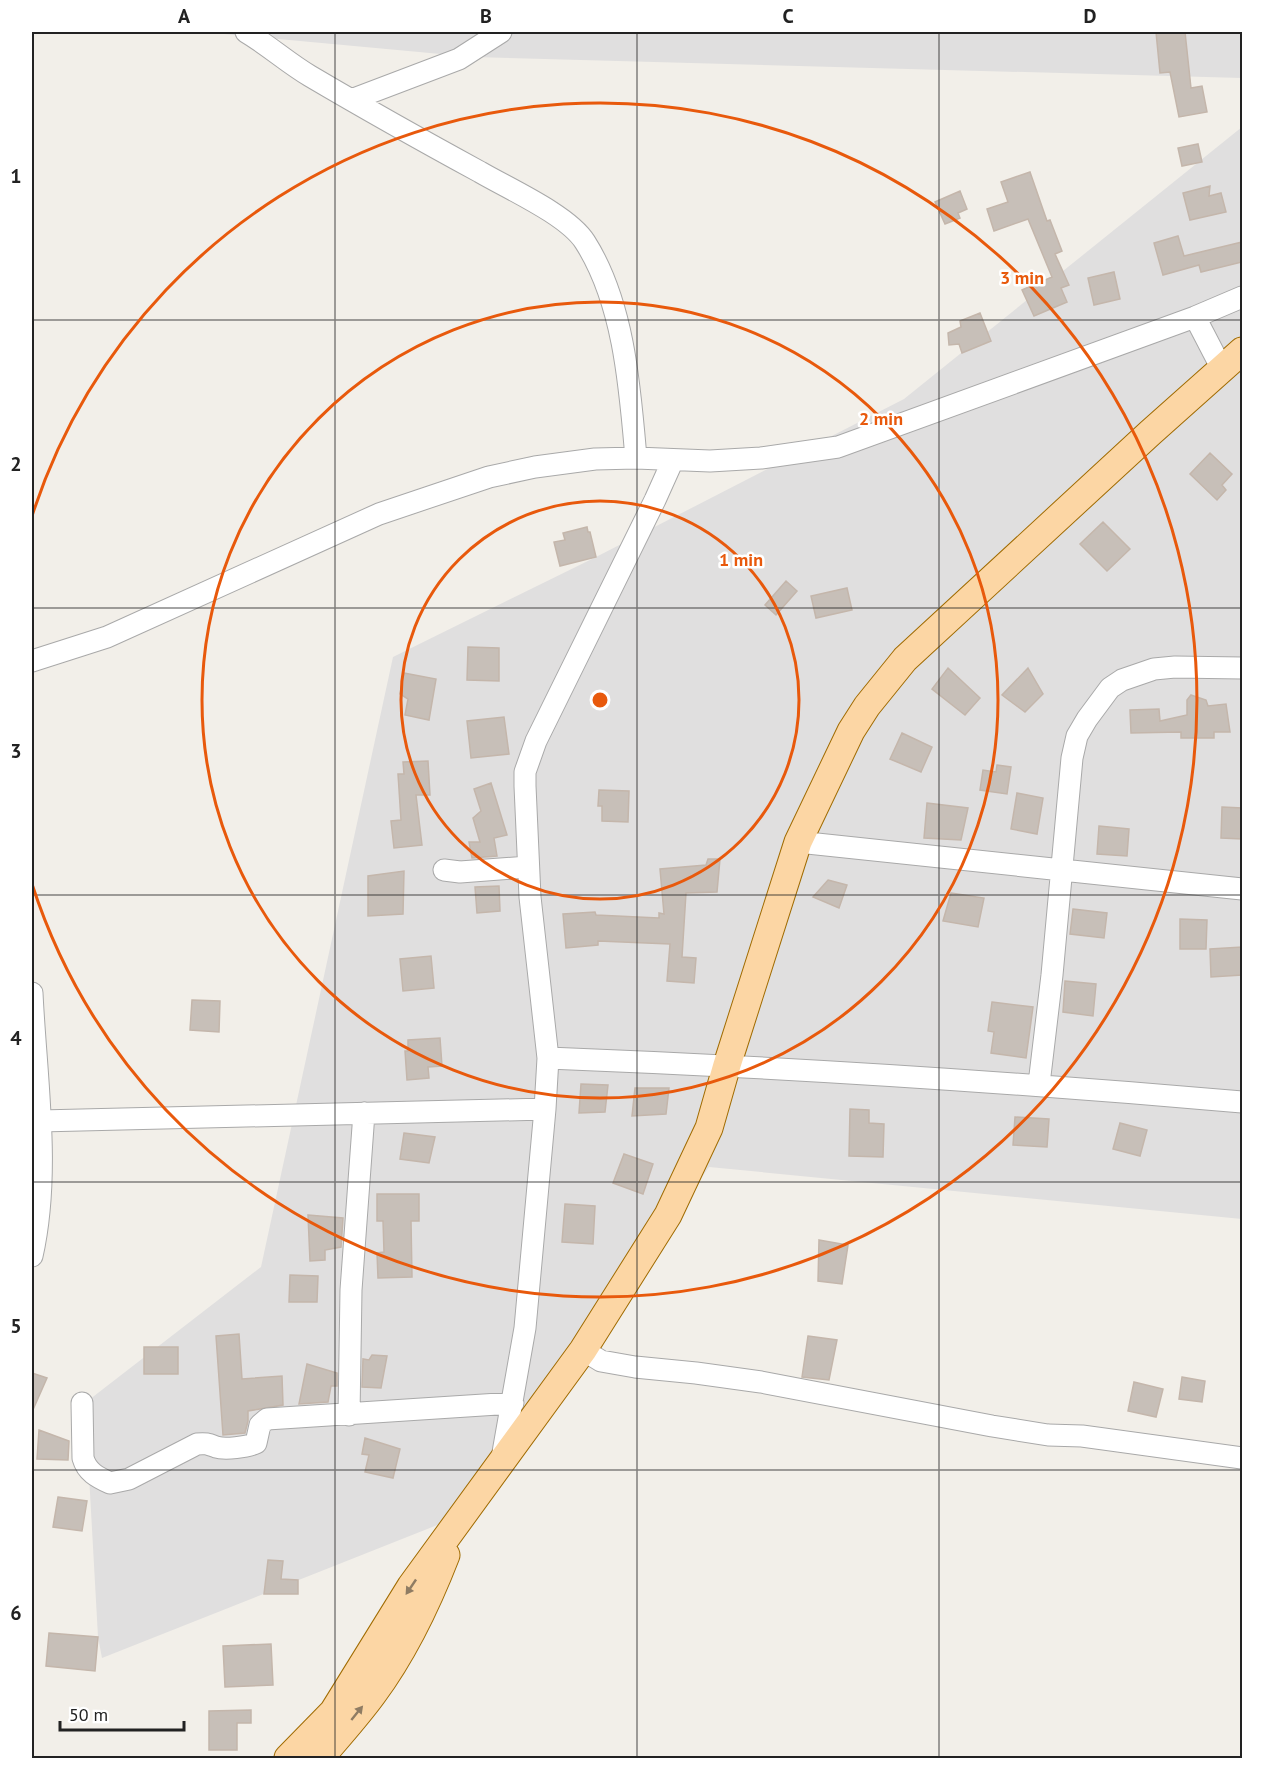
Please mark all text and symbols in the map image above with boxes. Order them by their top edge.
text: A [178,3,191,29]
text: B [480,3,492,29]
text: C [782,3,794,29]
text: D [1084,3,1097,29]
text: 1 [10,163,22,189]
text: 3 min [1000,266,1044,289]
text: 2 min [859,407,903,430]
text: 2 [10,451,22,477]
text: 1 min [719,548,763,571]
centre of rings [590,690,610,710]
text: 3 [10,738,22,764]
text: 4 [10,1025,22,1051]
text: 5 [10,1313,22,1339]
one-way arrow [405,1579,417,1595]
text: 6 [10,1600,22,1626]
scale bar [60,1694,184,1732]
text: 50 m [69,1703,108,1726]
one-way arrow [350,1706,363,1721]

